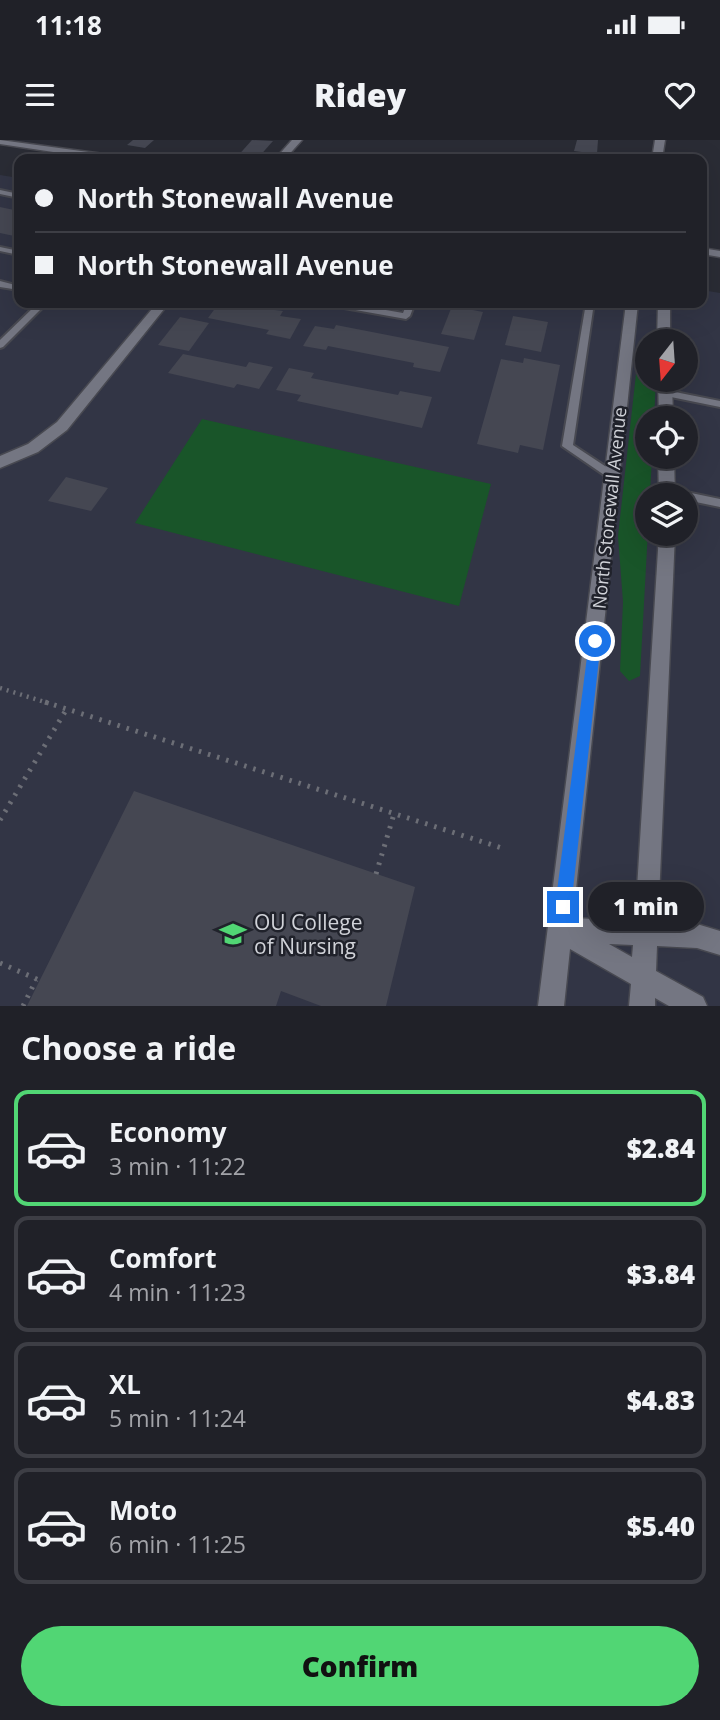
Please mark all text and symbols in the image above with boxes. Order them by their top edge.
text: 11:18 [35,7,102,43]
text: Ridey [314,73,406,116]
icon: menu [21,76,59,114]
icon: heart [661,76,699,114]
text: North Stonewall Avenue [77,180,394,216]
text: North Stonewall Avenue [77,247,394,283]
north arrow [635,329,698,392]
map controls [635,329,698,546]
street label: North Stonewall Avenue [586,406,632,610]
button: locate [635,406,698,469]
button: layers [635,483,698,546]
route start [579,625,611,657]
callout: 1 min [588,882,703,932]
text: 1 min [613,890,679,922]
route end [547,891,579,923]
place label: OU College of Nursing [254,908,363,960]
school or university icon: OU College of Nursing [218,919,248,949]
text: Choose a ride [21,1026,236,1069]
text: Economy [109,1114,227,1150]
icon: car [25,1117,88,1180]
text: $2.84 [627,1130,695,1166]
text: 3 min · 11:22 [109,1150,246,1182]
text: Comfort [109,1240,216,1276]
icon: car [25,1243,88,1306]
text: $3.84 [627,1256,695,1292]
text: 4 min · 11:23 [109,1276,246,1308]
text: XL [109,1366,141,1402]
icon: car [25,1369,88,1432]
text: $4.83 [627,1382,695,1418]
text: 5 min · 11:24 [109,1402,246,1434]
text: Moto [109,1492,177,1528]
icon: car [25,1495,88,1558]
text: $5.40 [627,1508,695,1544]
text: 6 min · 11:25 [109,1528,246,1560]
button: Confirm [21,1626,699,1706]

